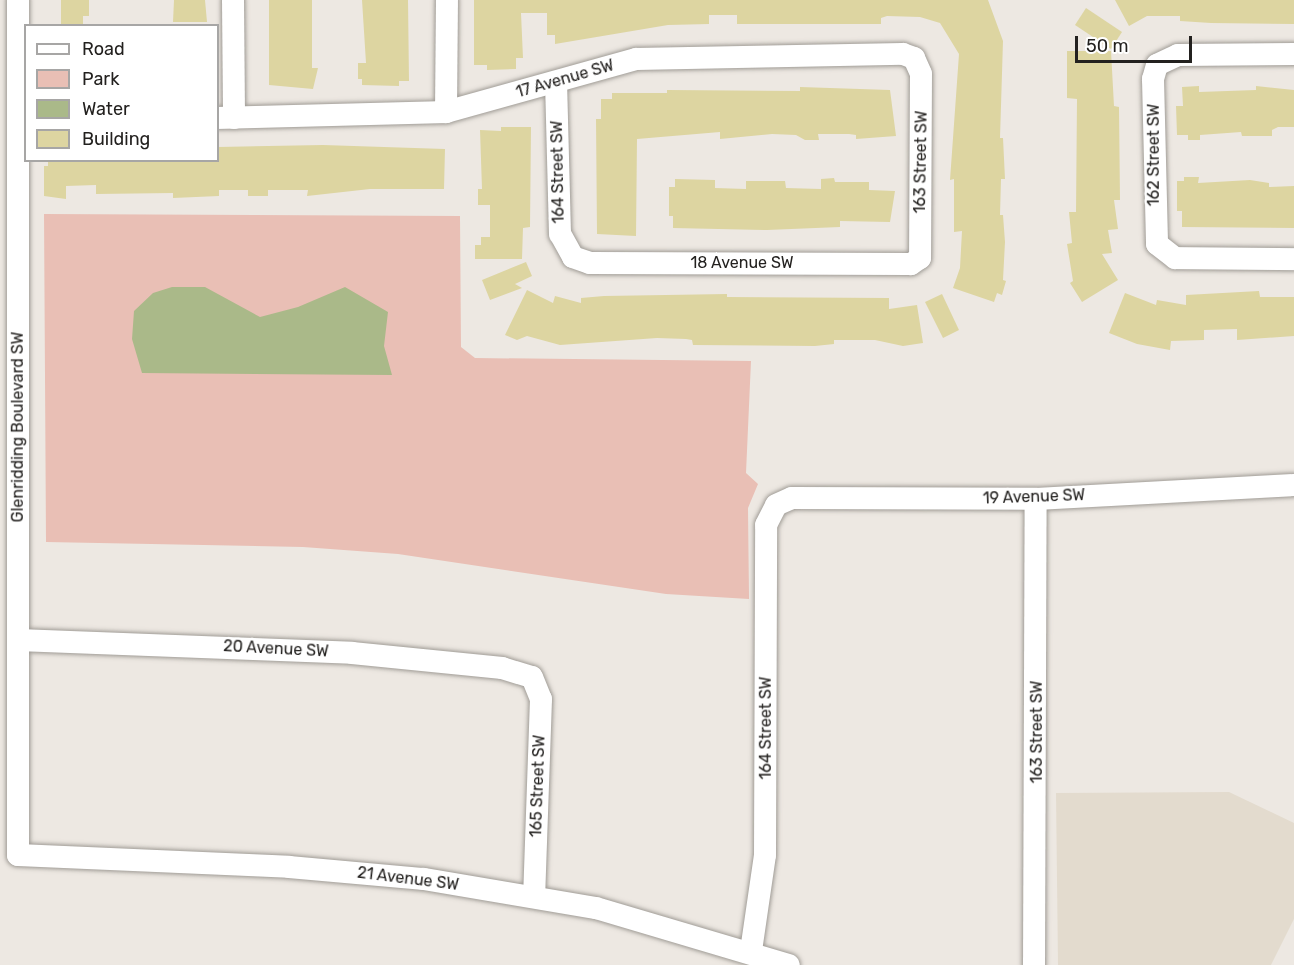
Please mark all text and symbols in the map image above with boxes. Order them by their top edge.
legend [24,24,219,162]
scale bar [1078,24,1195,62]
text: 50 m [1086,35,1129,57]
text: Road [82,38,125,60]
street label: 17 Avenue SW [514,56,616,102]
text: Park [82,68,119,90]
text: Water [82,98,130,120]
street label: 162 Street SW [1144,104,1164,206]
street label: 163 Street SW [911,110,931,214]
street label: 164 Street SW [548,120,568,224]
text: Building [82,128,150,150]
street label: 18 Avenue SW [690,253,794,273]
street label: Glenridding Boulevard SW [8,332,28,522]
street label: 19 Avenue SW [982,486,1086,508]
street label: 20 Avenue SW [223,637,329,661]
street label: 164 Street SW [756,676,776,780]
street label: 163 Street SW [1027,681,1047,783]
street label: 165 Street SW [527,734,549,838]
street label: 21 Avenue SW [356,863,460,895]

